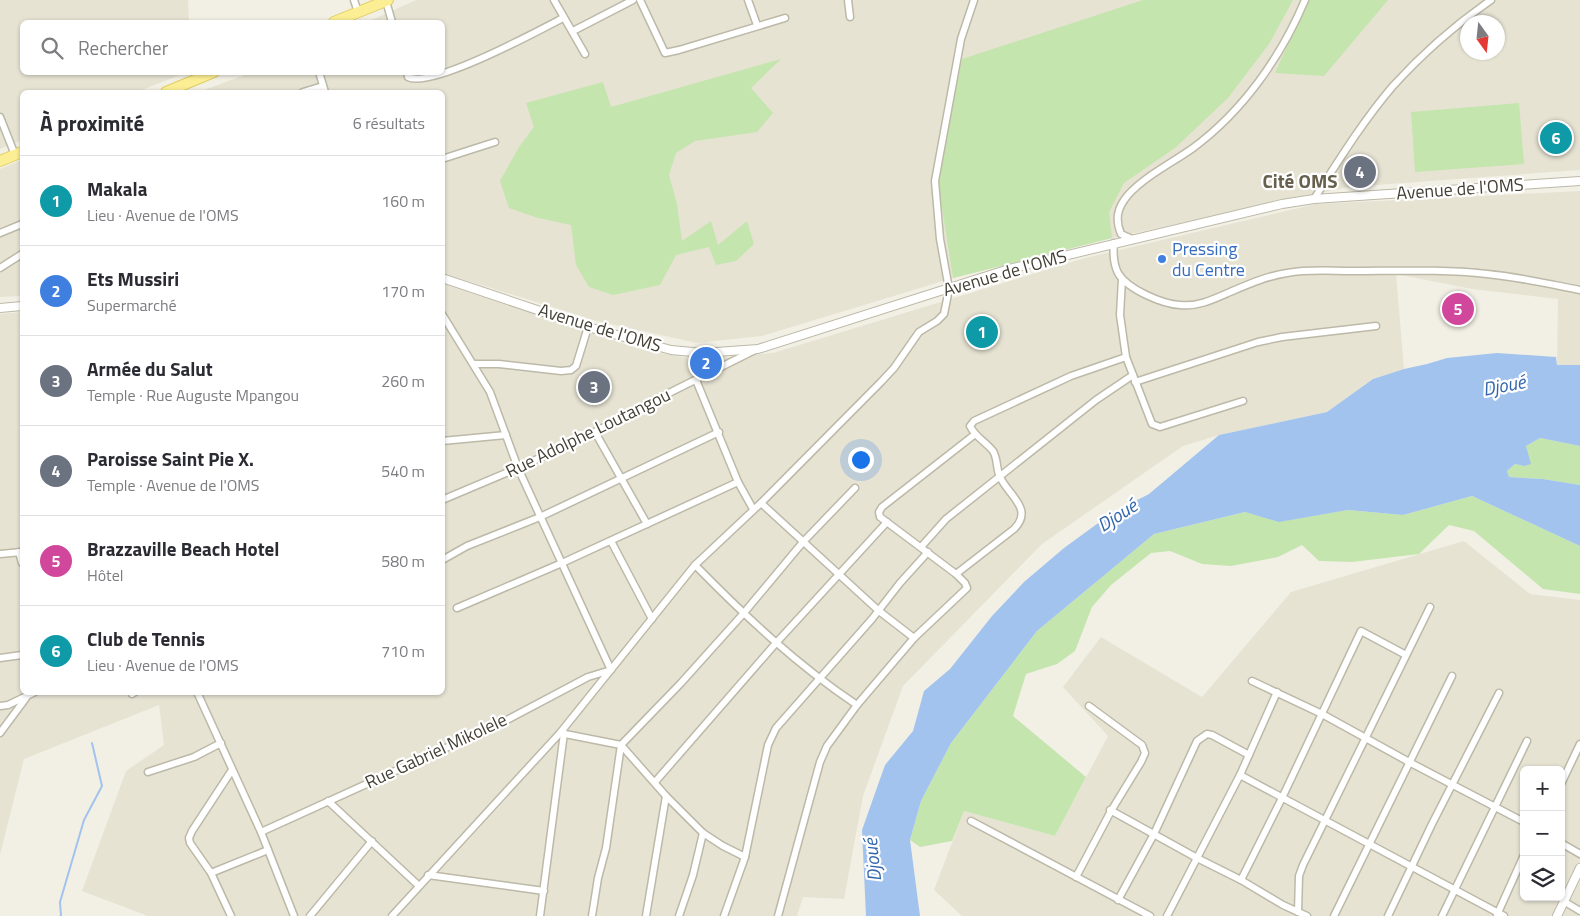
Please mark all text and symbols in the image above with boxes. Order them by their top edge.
north arrow [1460,15,1505,60]
search box [20,20,445,75]
text: Rechercher [78,33,168,62]
icon: search [38,34,66,62]
text: À proximité [40,107,144,139]
text: 6 résultats [353,111,425,135]
pin: 6 [1540,119,1572,157]
pin: 4 [1344,153,1376,191]
district label: Cité OMS [1262,166,1338,195]
street label: Avenue de l'OMS [1395,171,1525,206]
text: Makala [87,174,147,203]
text: 1 [52,189,60,213]
text: 160 m [381,189,425,213]
text: Lieu · Avenue de l'OMS [87,203,239,227]
place label: Pressing du Centre [1172,235,1245,283]
street label: Avenue de l'OMS [940,242,1070,303]
marker: Pressing du Centre [1156,253,1168,265]
text: Ets Mussiri [87,264,179,293]
text: 2 [52,279,60,303]
text: 170 m [381,279,425,303]
pin: 5 [1442,290,1474,328]
text: Supermarché [87,293,177,317]
street label: Avenue de l'OMS [535,296,665,359]
pin: 1 [966,313,998,351]
pin: 2 [690,344,722,382]
text: Armée du Salut [87,354,213,383]
water label: Djoué [1480,366,1530,403]
pin: 3 [578,368,610,406]
text: 3 [52,369,60,393]
text: 260 m [381,369,425,393]
street label: Rue Adolphe Loutangou [501,381,675,484]
text: Temple · Rue Auguste Mpangou [87,383,299,407]
text: Paroisse Saint Pie X. [87,444,254,473]
your location [848,447,874,473]
text: 4 [52,459,60,483]
text: 540 m [381,459,425,483]
text: Temple · Avenue de l'OMS [87,473,259,497]
water label: Djoué [1091,489,1145,538]
text: Brazzaville Beach Hotel [87,534,279,563]
text: 5 [52,549,60,573]
text: 580 m [381,549,425,573]
text: Hôtel [87,563,124,587]
text: Club de Tennis [87,624,205,653]
text: 6 [52,639,60,663]
text: 710 m [381,639,425,663]
text: Lieu · Avenue de l'OMS [87,653,239,677]
street label: Rue Gabriel Mikolele [360,706,511,795]
map controls [1520,766,1565,901]
button: + [1520,766,1565,811]
button: − [1520,811,1565,856]
water label: Djoué [855,835,888,883]
button: layers [1520,856,1565,901]

